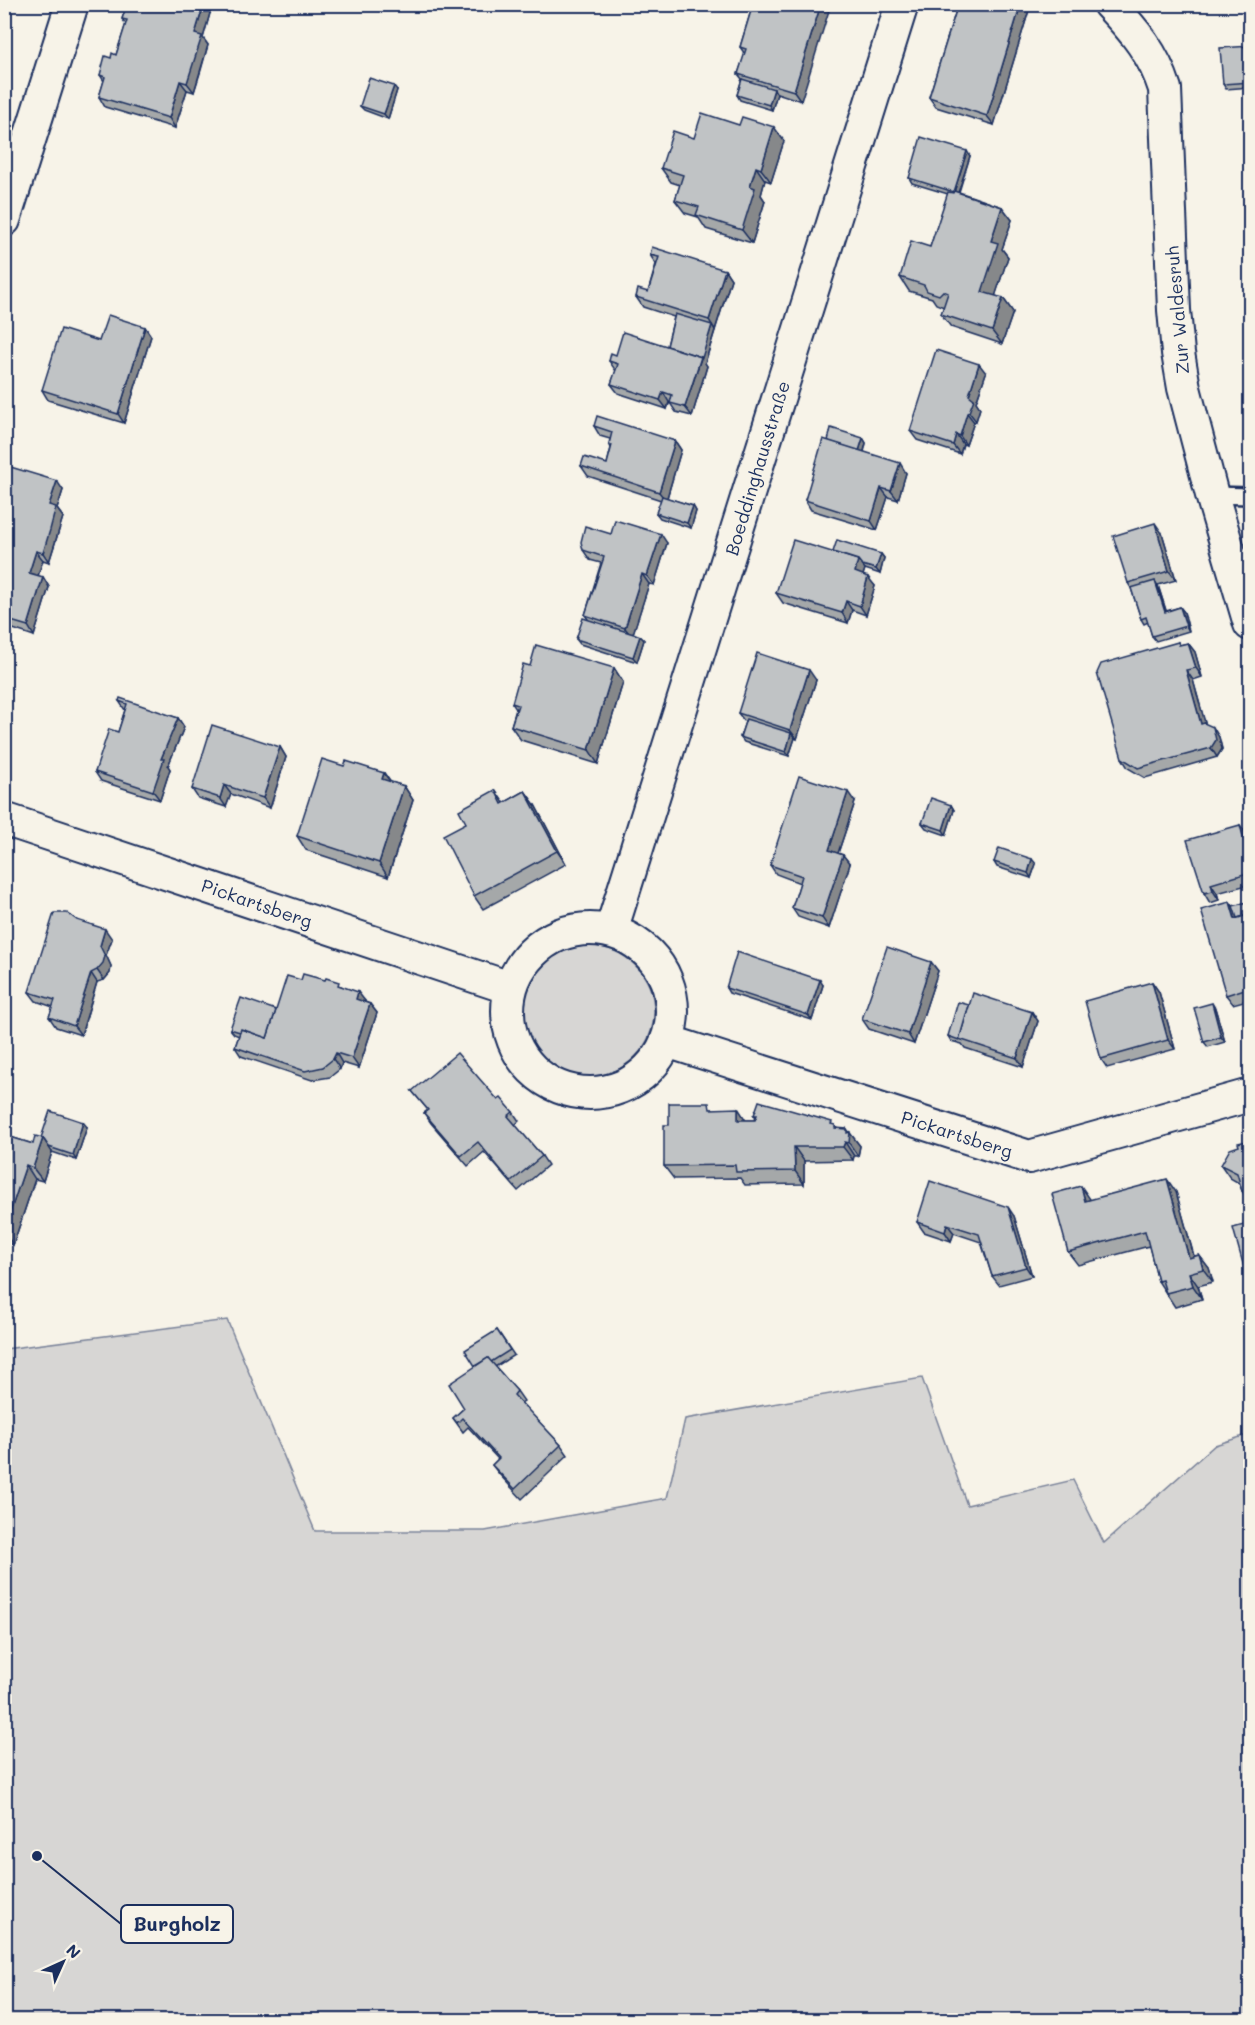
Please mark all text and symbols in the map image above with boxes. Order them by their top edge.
street label: Zur Waldesruh [1159,245,1195,375]
street label: Boeddinghausstraße [719,378,795,558]
street label: Pickartsberg [198,873,316,933]
street label: Pickartsberg [898,1105,1016,1163]
callout: Burgholz [121,1905,233,1943]
text: Burgholz [133,1910,221,1936]
north arrow [33,1932,93,1992]
text: N [62,1939,86,1963]

